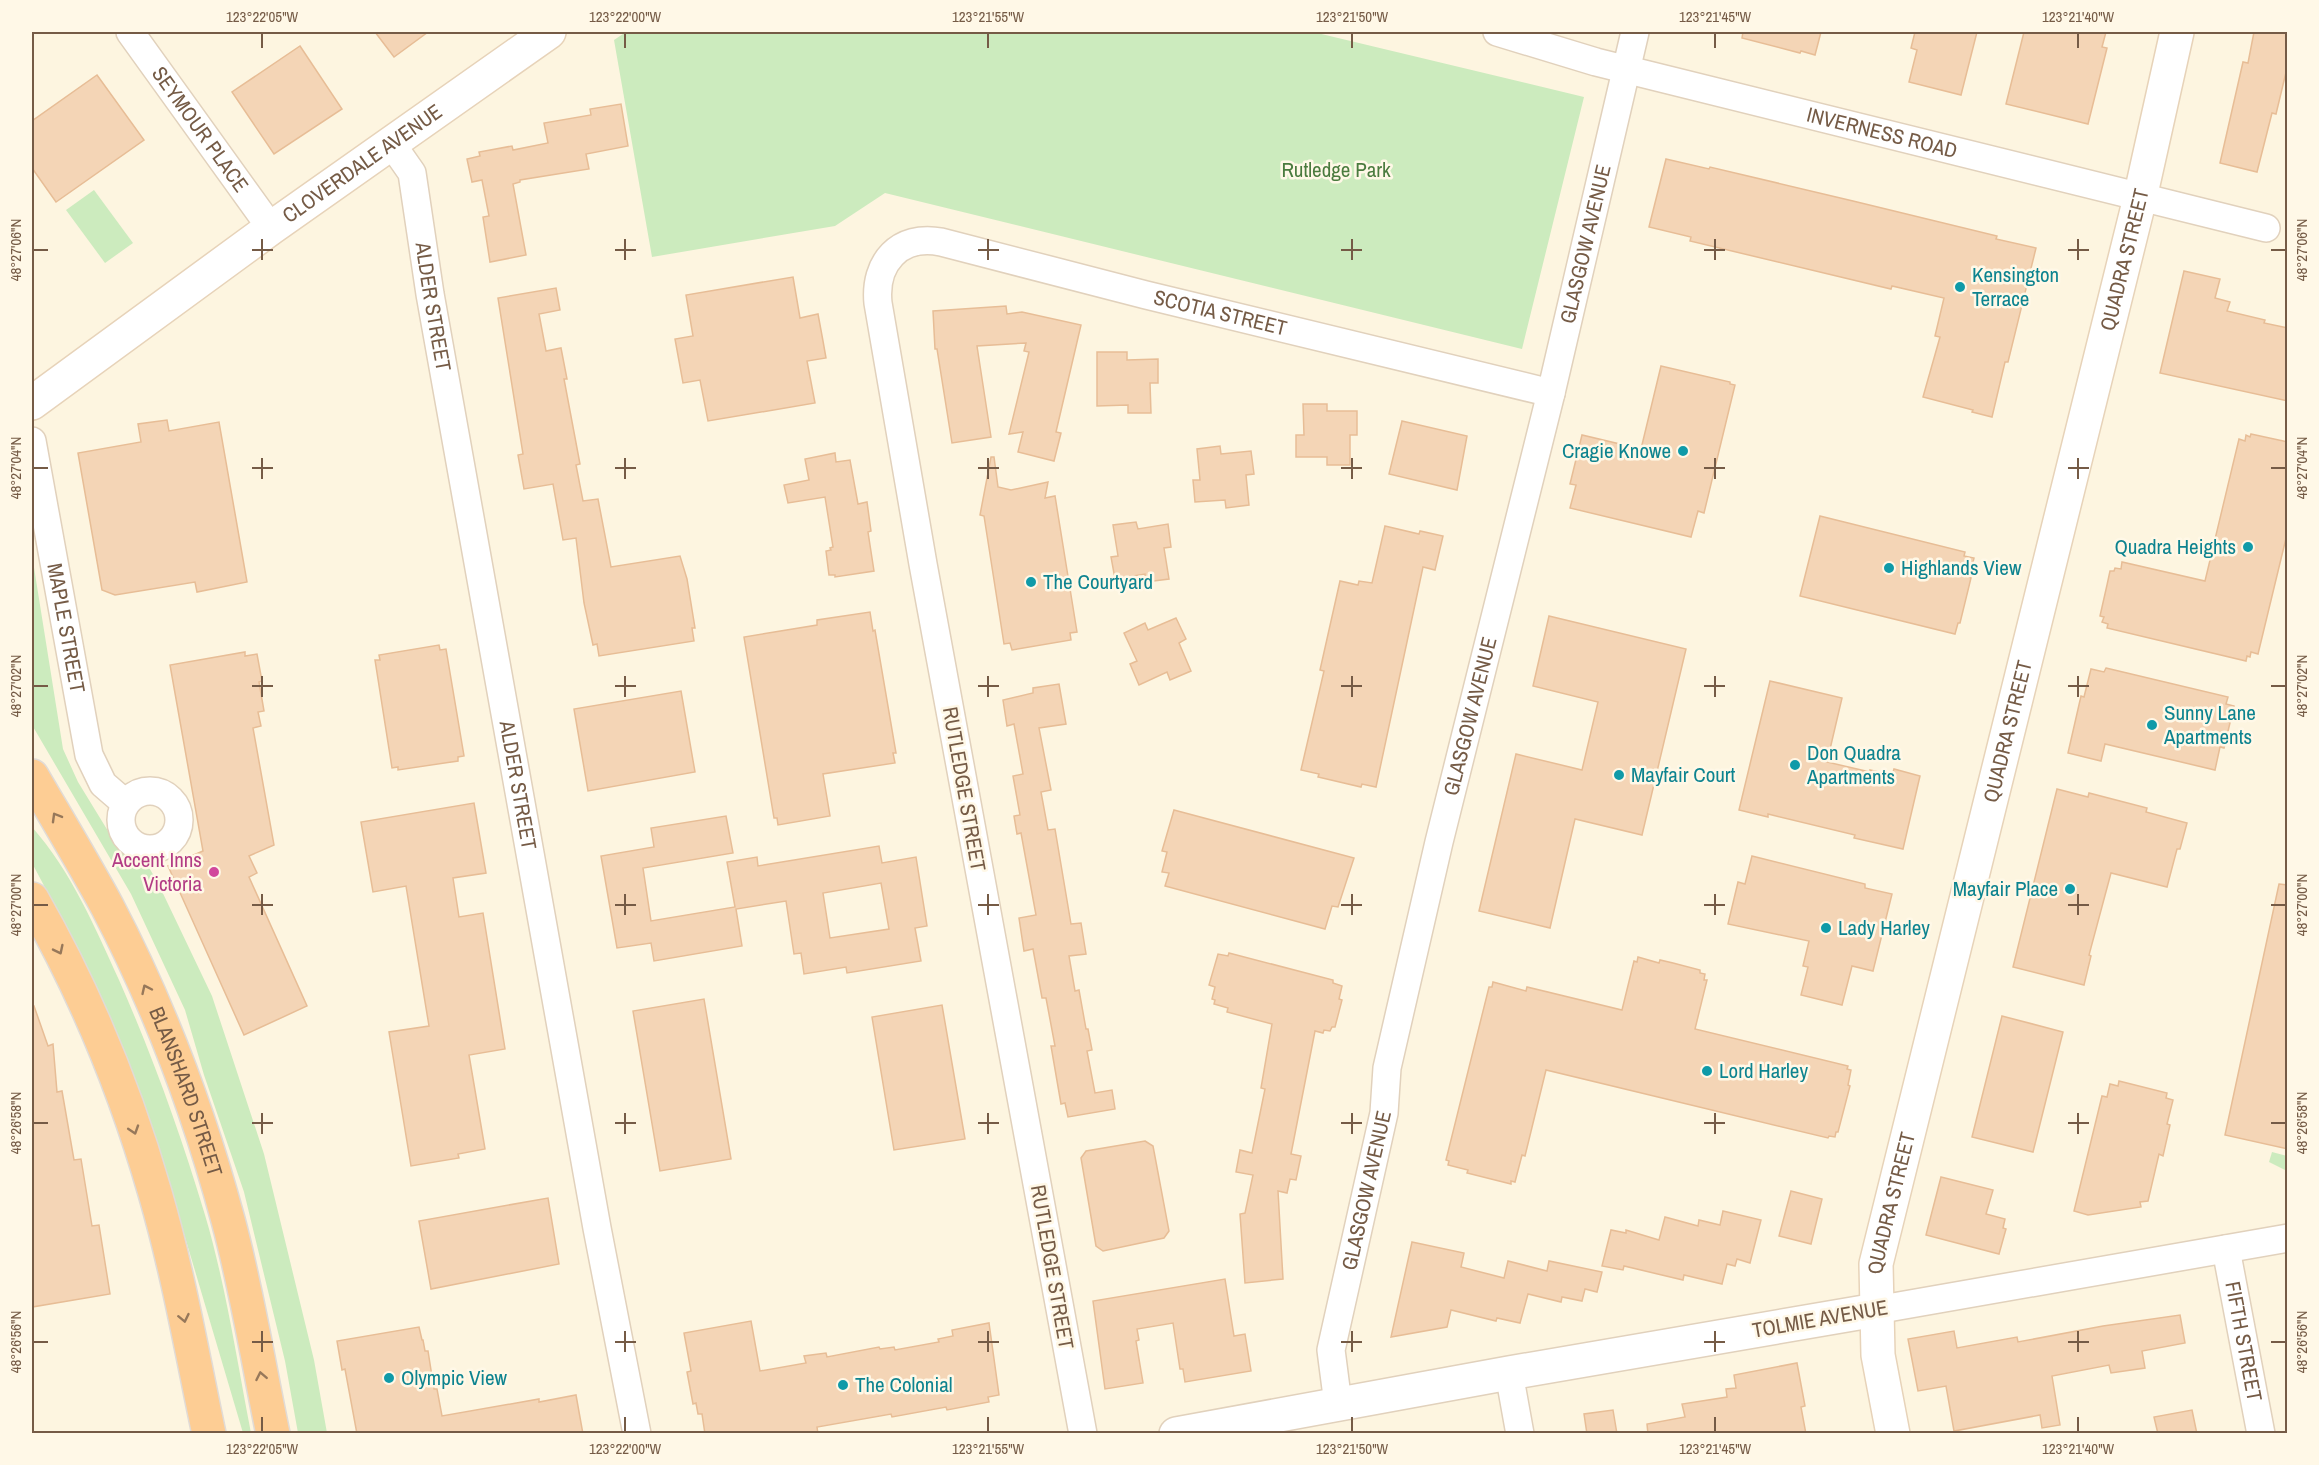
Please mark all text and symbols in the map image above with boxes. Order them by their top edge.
text: 123°22'05"W [226,6,298,27]
text: 123°22'00"W [589,6,661,27]
text: 123°21'55"W [952,6,1024,27]
text: 123°21'50"W [1316,6,1388,27]
text: 123°21'45"W [1679,6,1751,27]
text: 123°21'40"W [2042,6,2114,27]
street label: SEYMOUR PLACE [145,60,256,198]
street label: CLOVERDALE AVENUE [276,97,448,230]
street label: INVERNESS ROAD [1804,100,1960,165]
park label: Rutledge Park [1281,155,1391,184]
street label: GLASGOW AVENUE [1553,162,1618,326]
street label: QUADRA STREET [2093,185,2156,334]
text: 48°27'06"N [5,219,26,281]
text: 48°27'06"N [2291,219,2312,281]
street label: ALDER STREET [408,239,459,374]
place label: Kensington Terrace [1972,260,2059,313]
marker: Kensington Terrace [1953,280,1967,294]
street label: SCOTIA STREET [1151,282,1290,343]
place label: Cragie Knowe [1562,436,1671,465]
text: 48°27'04"N [5,437,26,499]
text: 48°27'04"N [2291,437,2312,499]
marker: Cragie Knowe [1676,444,1690,458]
place label: Quadra Heights [2114,532,2236,561]
marker: Quadra Heights [2241,540,2255,554]
place label: Highlands View [1901,553,2022,582]
street label: MAPLE STREET [40,561,92,695]
marker: Highlands View [1882,561,1896,575]
place label: The Courtyard [1043,567,1153,596]
marker: The Courtyard [1024,575,1038,589]
street label: GLASGOW AVENUE [1436,634,1504,798]
text: 48°27'02"N [5,655,26,717]
text: 48°27'02"N [2291,655,2312,717]
street label: QUADRA STREET [1976,657,2039,806]
place label: Sunny Lane Apartments [2163,698,2256,751]
street label: RUTLEDGE STREET [936,704,993,874]
street label: ALDER STREET [492,718,544,852]
marker: Sunny Lane Apartments [2145,718,2159,732]
place label: Don Quadra Apartments [1806,738,1901,791]
marker: Don Quadra Apartments [1788,758,1802,772]
place label: Mayfair Court [1631,760,1736,789]
marker: Mayfair Court [1612,768,1626,782]
one-way arrow [51,813,63,823]
place label: Accent Inns Victoria [111,845,202,898]
marker: Accent Inns Victoria [207,865,221,879]
text: 48°27'00"N [5,874,26,936]
place label: Mayfair Place [1953,874,2058,903]
text: 48°27'00"N [2291,874,2312,936]
marker: Mayfair Place [2063,882,2077,896]
place label: Lady Harley [1838,913,1930,942]
marker: Lady Harley [1819,921,1833,935]
one-way arrow [51,944,63,955]
one-way arrow [141,985,153,996]
street label: BLANSHARD STREET [142,1002,230,1180]
place label: Lord Harley [1719,1056,1808,1085]
marker: Lord Harley [1700,1064,1714,1078]
text: 48°26'58"N [5,1092,26,1154]
text: 48°26'58"N [2291,1092,2312,1154]
street label: GLASGOW AVENUE [1334,1108,1398,1273]
one-way arrow [127,1124,140,1135]
street label: QUADRA STREET [1861,1129,1922,1275]
street label: RUTLEDGE STREET [1024,1182,1081,1352]
street label: FIFTH STREET [2218,1279,2270,1404]
street label: TOLMIE AVENUE [1750,1292,1890,1345]
text: 48°26'56"N [5,1311,26,1373]
text: 48°26'56"N [2291,1311,2312,1373]
one-way arrow [177,1313,190,1323]
place label: Olympic View [401,1363,507,1392]
place label: The Colonial [855,1370,953,1399]
marker: Olympic View [382,1371,396,1385]
one-way arrow [255,1372,268,1382]
marker: The Colonial [836,1378,850,1392]
text: 123°22'05"W [226,1438,298,1459]
text: 123°22'00"W [589,1438,661,1459]
text: 123°21'55"W [952,1438,1024,1459]
text: 123°21'50"W [1316,1438,1388,1459]
text: 123°21'45"W [1679,1438,1751,1459]
text: 123°21'40"W [2042,1438,2114,1459]

